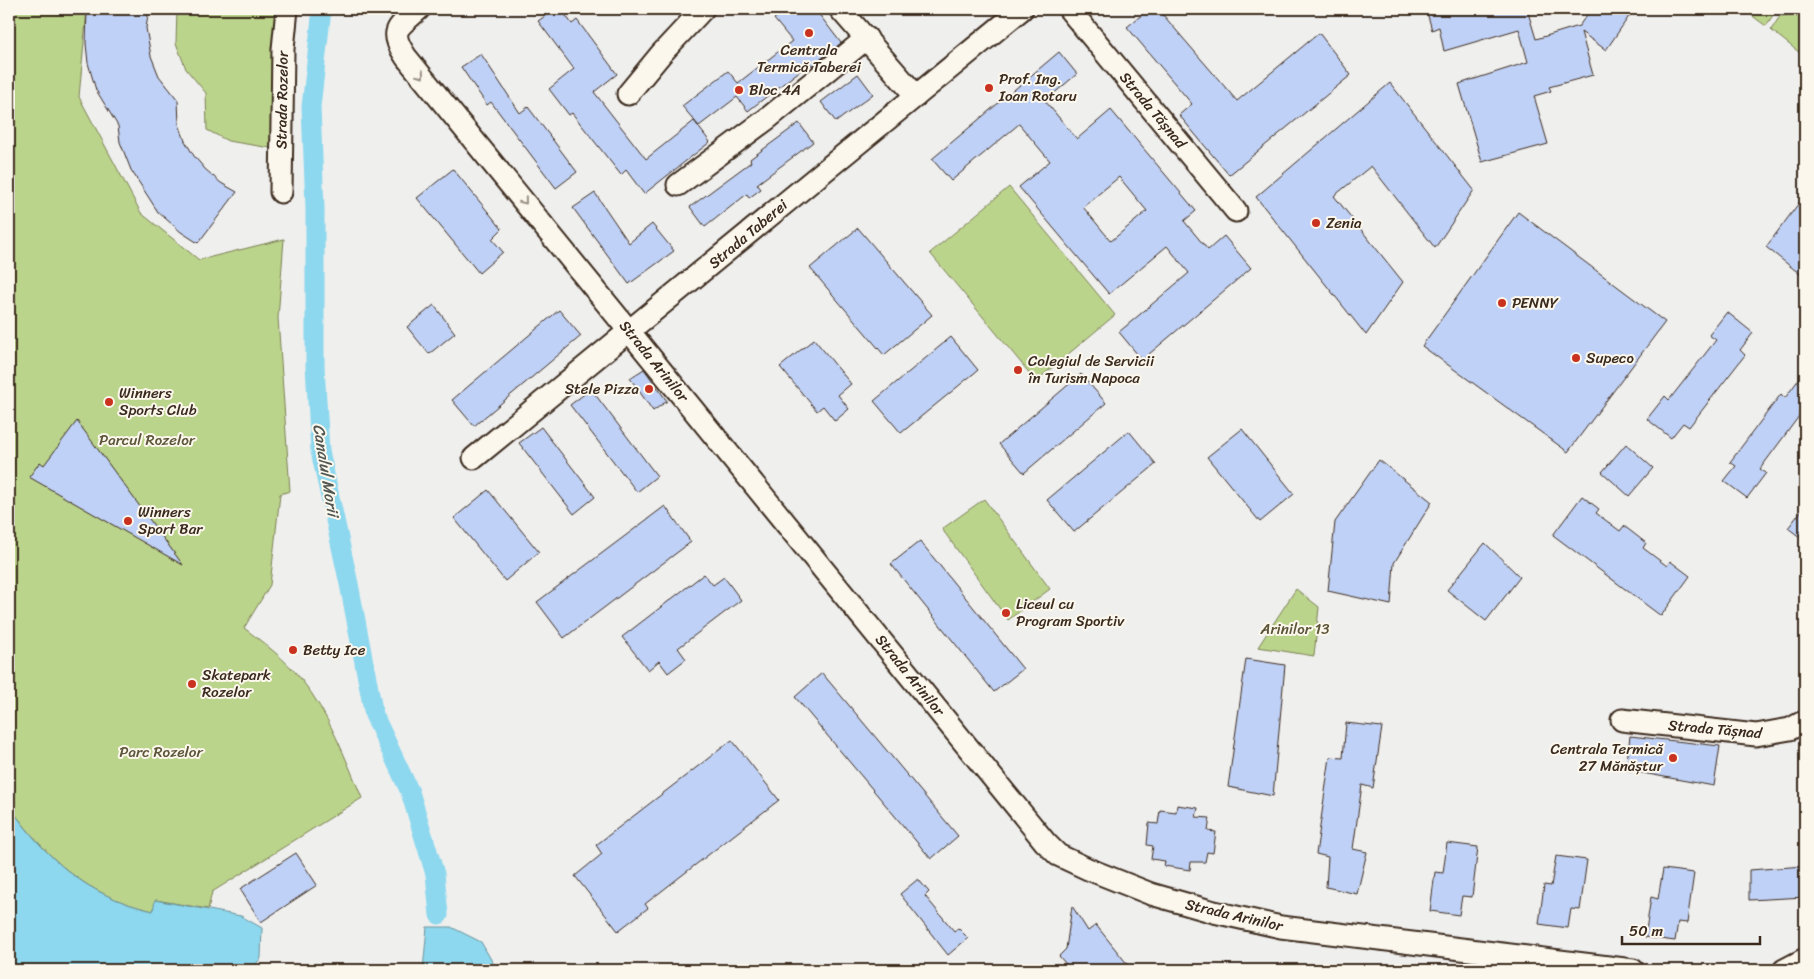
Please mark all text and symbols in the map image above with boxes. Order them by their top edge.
marker: Centrala Termică Taberei [803,27,815,39]
place label: Centrala Termică Taberei [757,37,862,80]
street label: Strada Rozelor [268,50,296,149]
place label: Prof. Ing. Ioan Rotaru [998,66,1077,109]
street label: Strada Tășnad [1113,66,1194,155]
one-way arrow [416,69,424,78]
place label: Bloc 4A [749,77,801,103]
marker: Prof. Ing. Ioan Rotaru [983,82,995,94]
marker: Bloc 4A [733,84,745,96]
street label: Strada Taberei [702,192,794,275]
one-way arrow [518,196,527,205]
place label: Zenia [1326,210,1362,236]
marker: Zenia [1310,217,1322,229]
place label: PENNY [1512,290,1560,316]
marker: PENNY [1496,297,1508,309]
street label: Strada Arinilor [613,314,696,408]
place label: Supeco [1586,345,1635,371]
place label: Colegiul de Servicii în Turism Napoca [1028,348,1155,391]
marker: Supeco [1570,352,1582,364]
marker: Colegiul de Servicii în Turism Napoca [1012,364,1024,376]
place label: Stele Pizza [565,376,639,402]
place label: Winners Sports Club [119,380,197,423]
marker: Stele Pizza [643,383,655,395]
marker: Winners Sports Club [103,396,115,408]
water label: Canalul Morii [304,422,348,522]
park label: Parcul Rozelor [99,427,196,453]
place label: Winners Sport Bar [138,499,203,542]
marker: Winners Sport Bar [122,515,134,527]
place label: Liceul cu Program Sportiv [1016,591,1125,634]
marker: Liceul cu Program Sportiv [1000,607,1012,619]
park label: Arinilor 13 [1260,616,1329,642]
street label: Strada Arinilor [869,628,952,722]
place label: Betty Ice [303,637,366,663]
marker: Betty Ice [287,644,299,656]
place label: Skatepark Rozelor [202,662,271,705]
marker: Skatepark Rozelor [186,678,198,690]
street label: Strada Tășnad [1667,712,1764,746]
place label: Centrala Termică 27 Mănăștur [1550,736,1664,779]
park label: Parc Rozelor [119,739,203,765]
marker: Centrala Termică 27 Mănăștur [1667,752,1679,764]
street label: Strada Arinilor [1183,891,1286,939]
scale bar [1622,914,1759,946]
text: 50 m [1629,918,1664,944]

